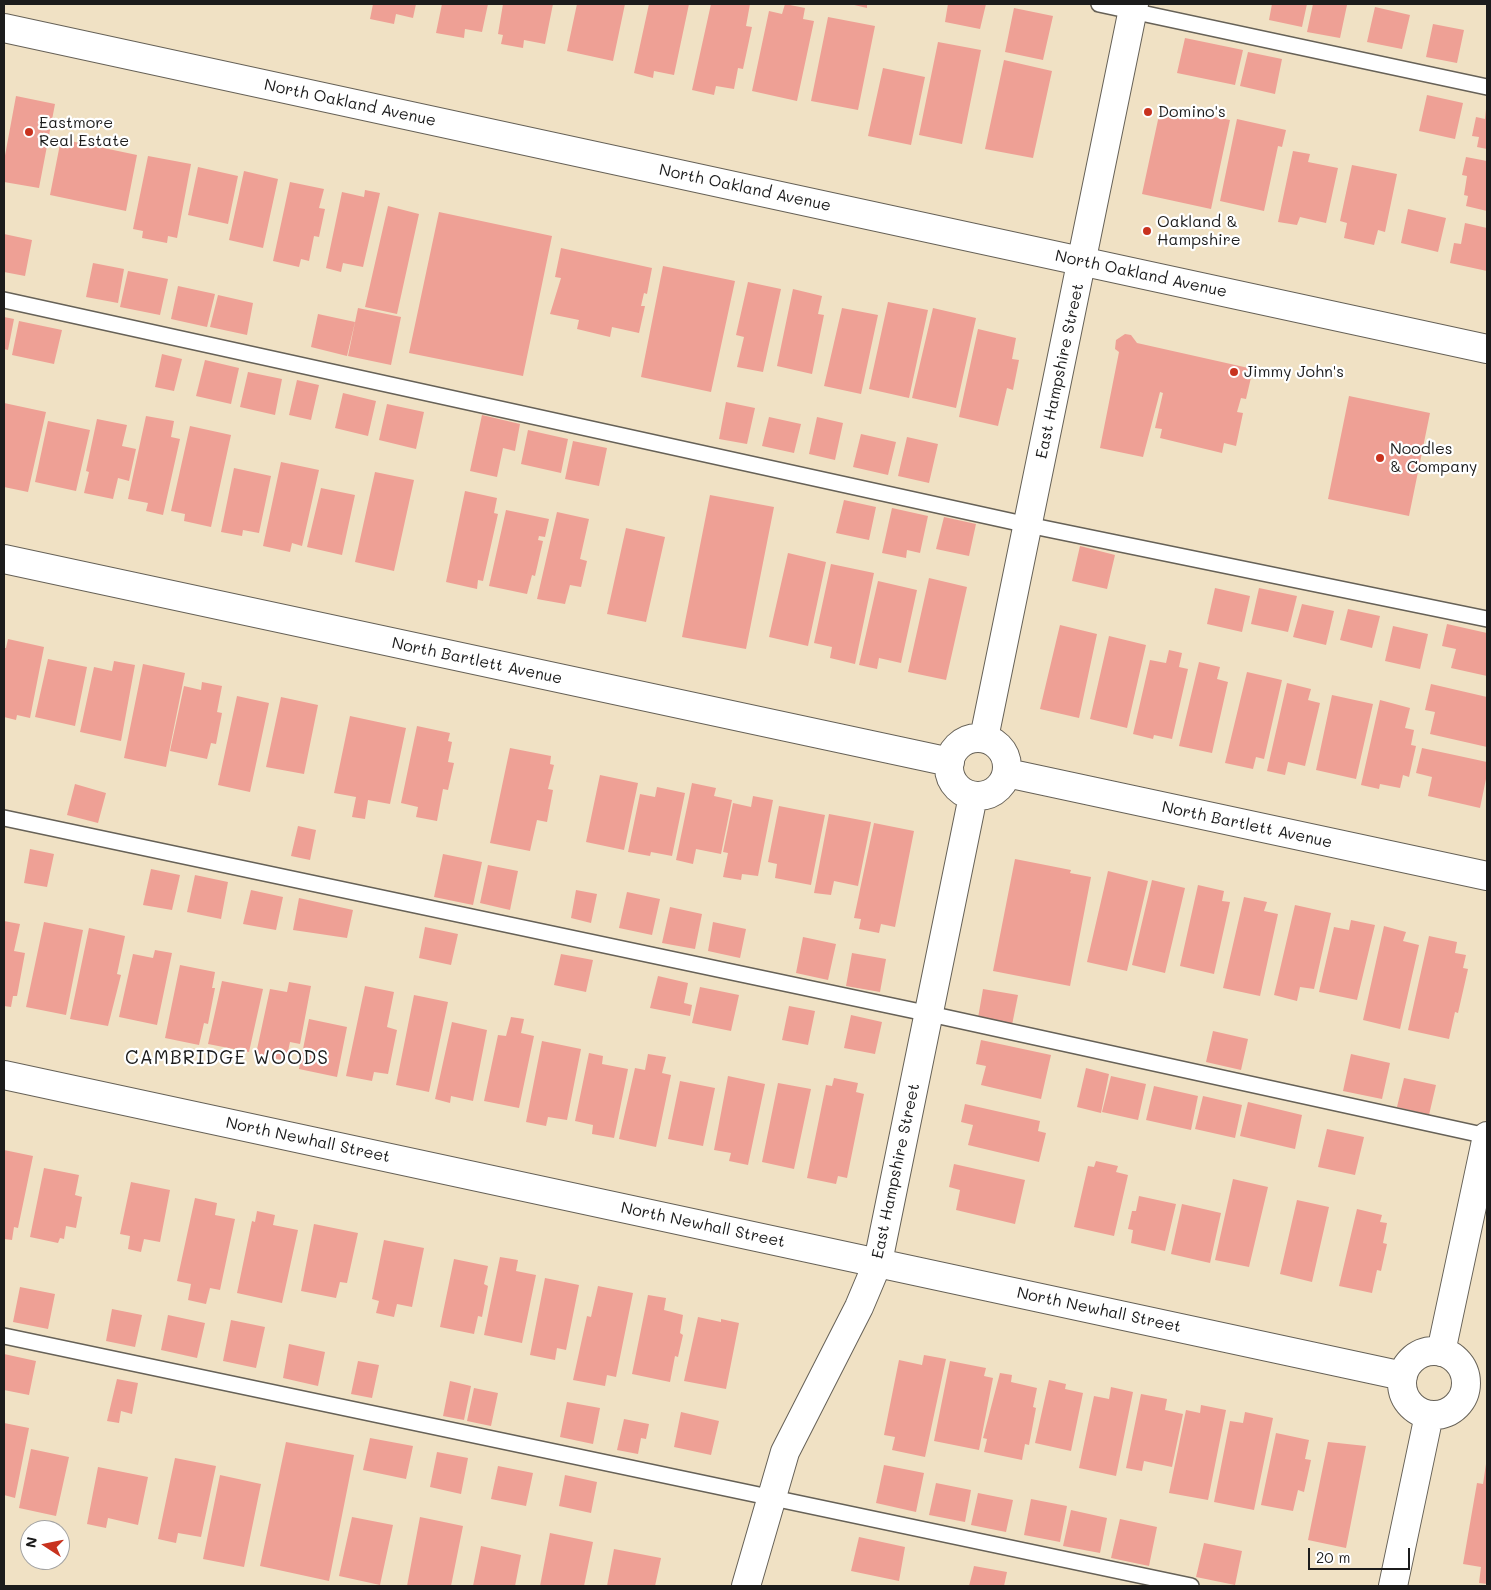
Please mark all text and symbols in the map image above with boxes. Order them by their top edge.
street label: North Oakland Avenue [262,75,438,131]
place label: Domino's [1158,102,1226,122]
marker: Domino's [1142,106,1154,118]
place label: Eastmore Real Estate [39,113,129,151]
marker: Eastmore Real Estate [23,126,35,138]
street label: North Oakland Avenue [657,160,833,216]
place label: Oakland & Hampshire [1157,212,1241,250]
marker: Oakland & Hampshire [1141,225,1153,237]
street label: North Oakland Avenue [1053,246,1229,302]
street label: East Hampshire Street [1032,282,1088,460]
place label: Jimmy John's [1244,362,1344,382]
marker: Jimmy John's [1228,366,1240,378]
place label: Noodles & Company [1390,439,1477,477]
marker: Noodles & Company [1374,452,1386,464]
street label: North Bartlett Avenue [390,634,564,688]
street label: North Bartlett Avenue [1160,798,1334,852]
district label: CAMBRIDGE WOODS [123,1047,331,1069]
street label: East Hampshire Street [868,1082,924,1260]
street label: North Newhall Street [224,1113,392,1167]
street label: North Newhall Street [619,1198,787,1252]
street label: North Newhall Street [1015,1283,1183,1337]
north arrow [20,1520,70,1570]
text: N [20,1535,41,1549]
scale bar [1311,1538,1414,1570]
text: 20 m [1316,1547,1350,1567]

